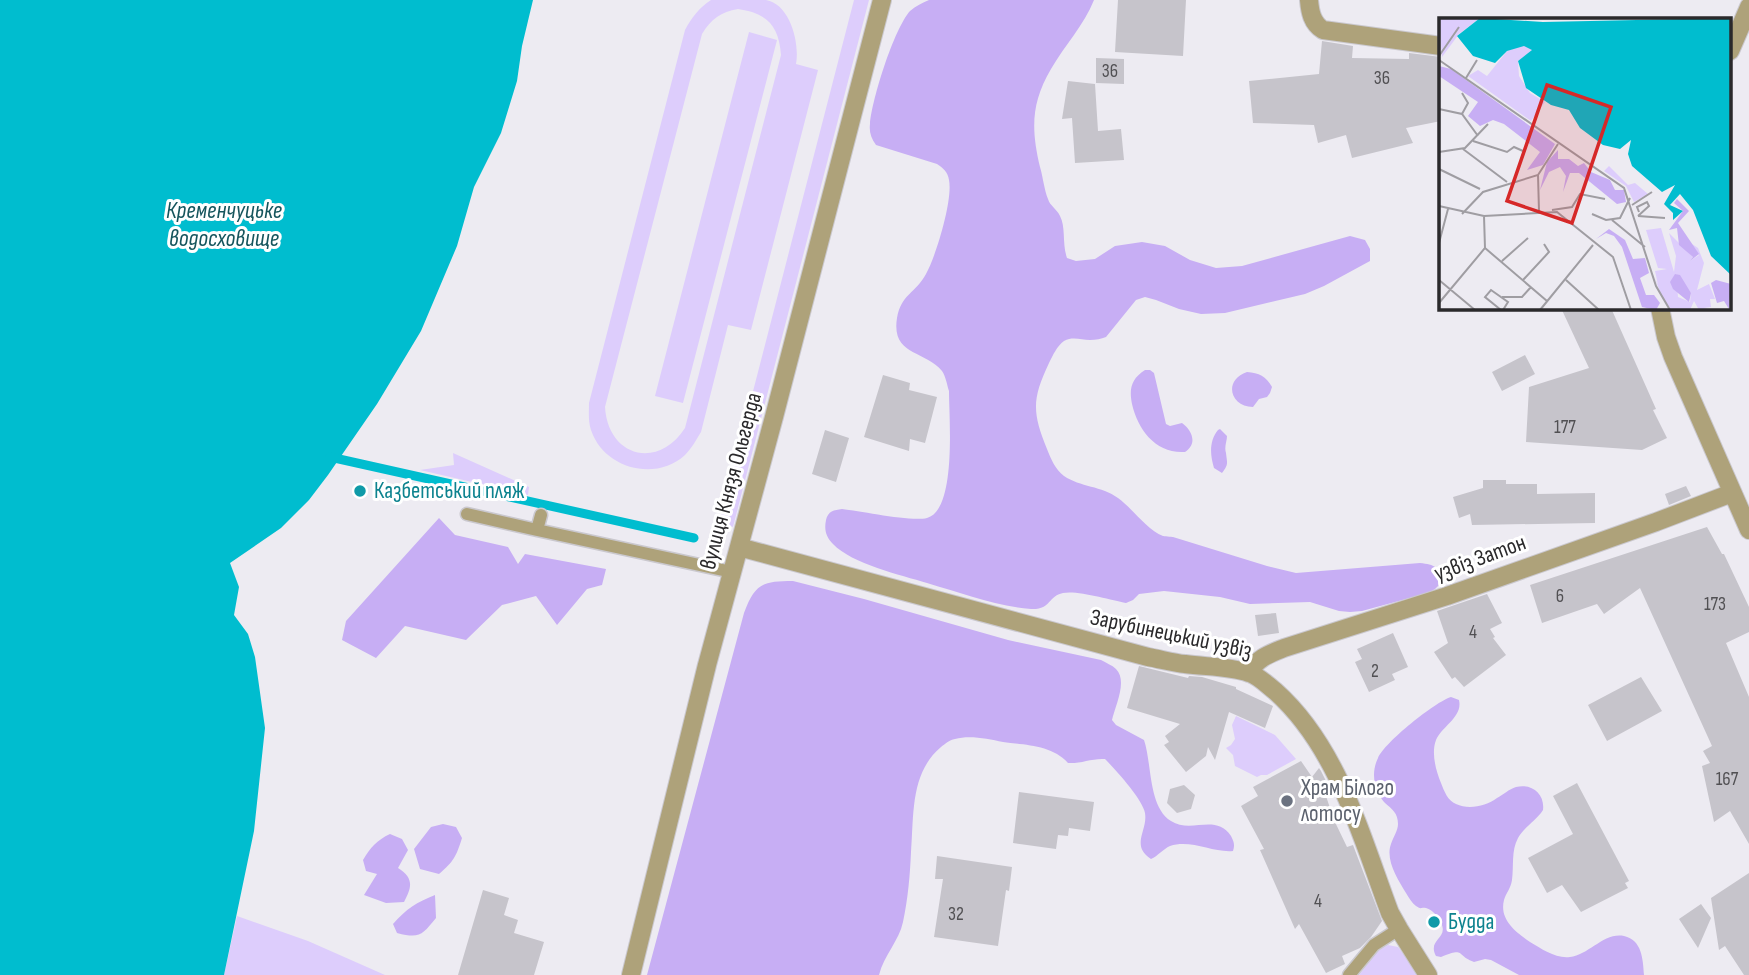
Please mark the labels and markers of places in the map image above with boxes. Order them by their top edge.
place label: Казбетський пляж [374,477,525,505]
marker: Казбетський пляж [352,483,368,499]
place label: Храм Білого лотосу [1300,774,1394,828]
marker: Храм Білого лотосу [1279,793,1295,809]
place label: Будда [1448,908,1494,936]
marker: Будда [1426,914,1442,930]

